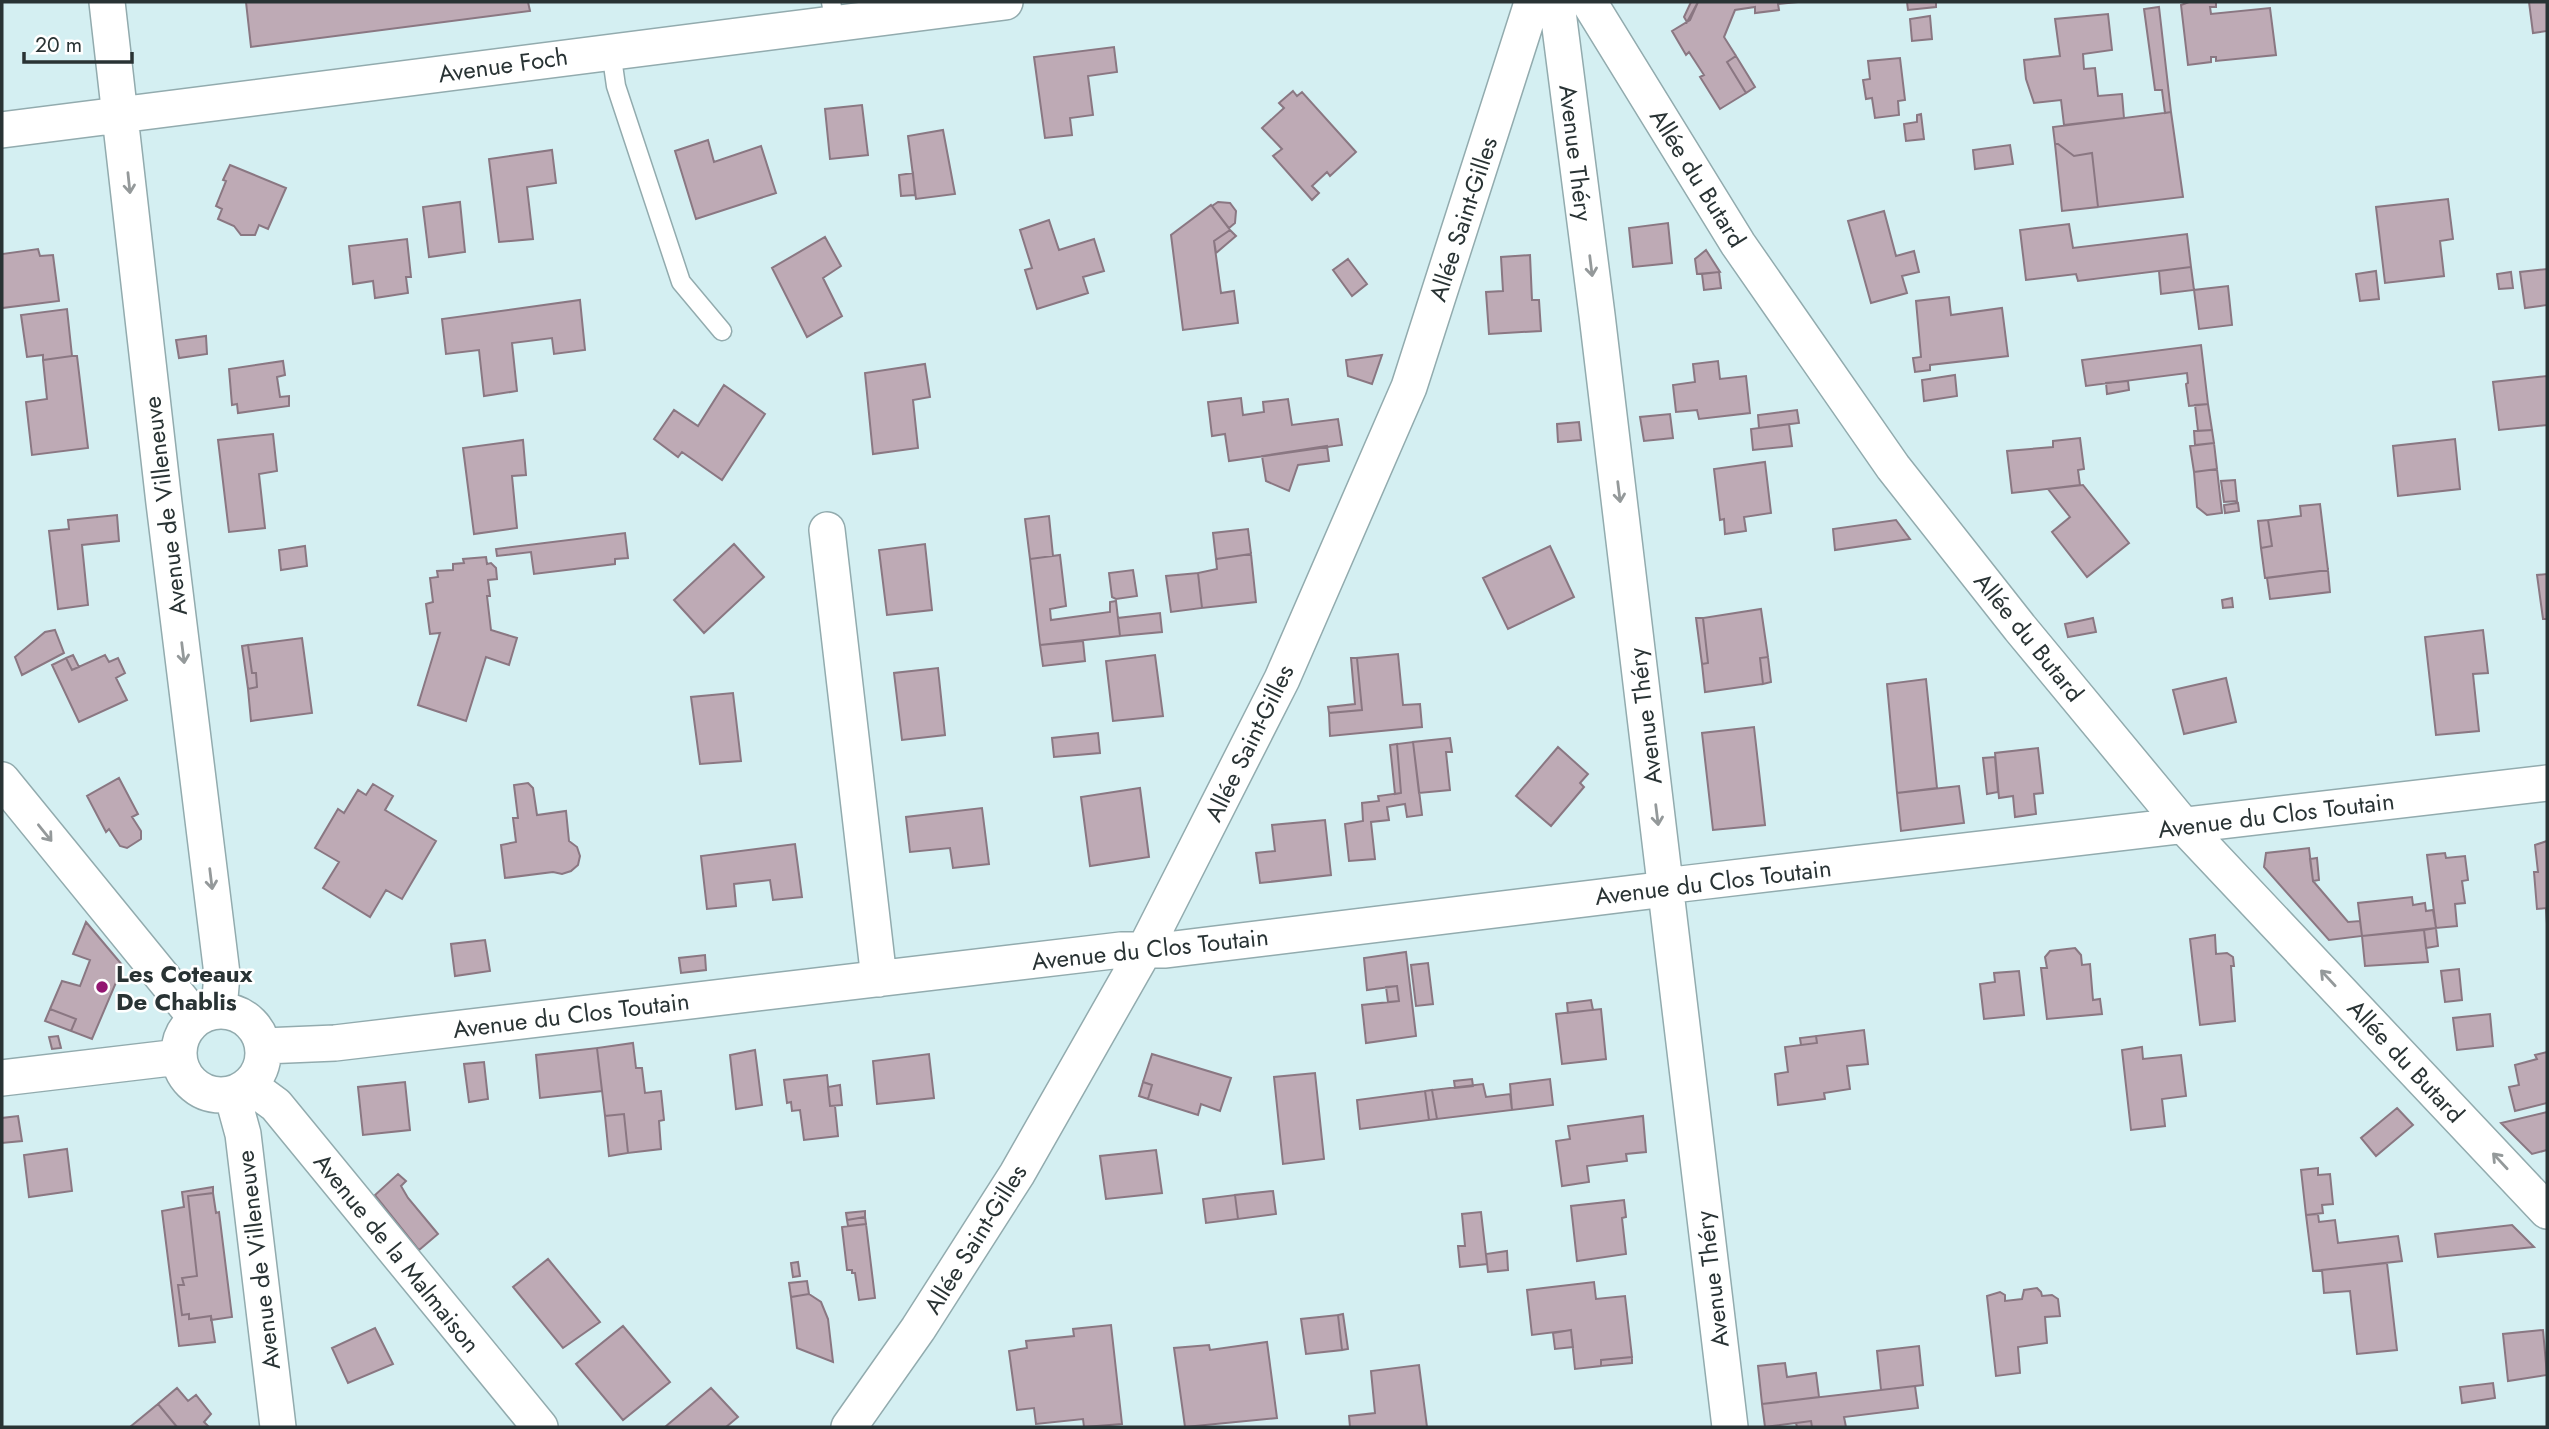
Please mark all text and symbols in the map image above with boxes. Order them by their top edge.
scale bar [24,21,133,65]
text: 20 m [35,30,82,60]
street label: Avenue Foch [436,39,570,91]
street label: Avenue Théry [1550,83,1602,224]
street label: Allée du Butard [1641,102,1755,254]
street label: Allée Saint-Gilles [1420,132,1506,306]
one-way arrow [122,172,135,194]
one-way arrow [1585,255,1598,277]
street label: Avenue de Villeneuve [134,394,196,618]
one-way arrow [1612,480,1625,503]
street label: Allée du Butard [1966,565,2092,709]
one-way arrow [176,641,189,664]
street label: Avenue Théry [1619,645,1671,786]
street label: Allée Saint-Gilles [1196,658,1302,828]
street label: Avenue du Clos Toutain [2156,783,2396,847]
one-way arrow [1651,804,1664,826]
one-way arrow [37,823,53,841]
street label: Avenue du Clos Toutain [1593,850,1833,914]
one-way arrow [204,867,217,889]
street label: Avenue du Clos Toutain [1030,919,1270,979]
place label: Les Coteaux De Chablis [116,956,253,1019]
one-way arrow [2319,970,2336,987]
marker: Les Coteaux De Chablis [94,979,110,995]
street label: Avenue du Clos Toutain [451,983,691,1047]
street label: Allée du Butard [2339,991,2473,1131]
street label: Avenue de la Malmaison [305,1146,489,1360]
street label: Avenue de Villeneuve [227,1148,289,1372]
one-way arrow [2492,1153,2509,1170]
street label: Allée Saint-Gilles [915,1157,1035,1321]
street label: Avenue Théry [1686,1208,1738,1349]

